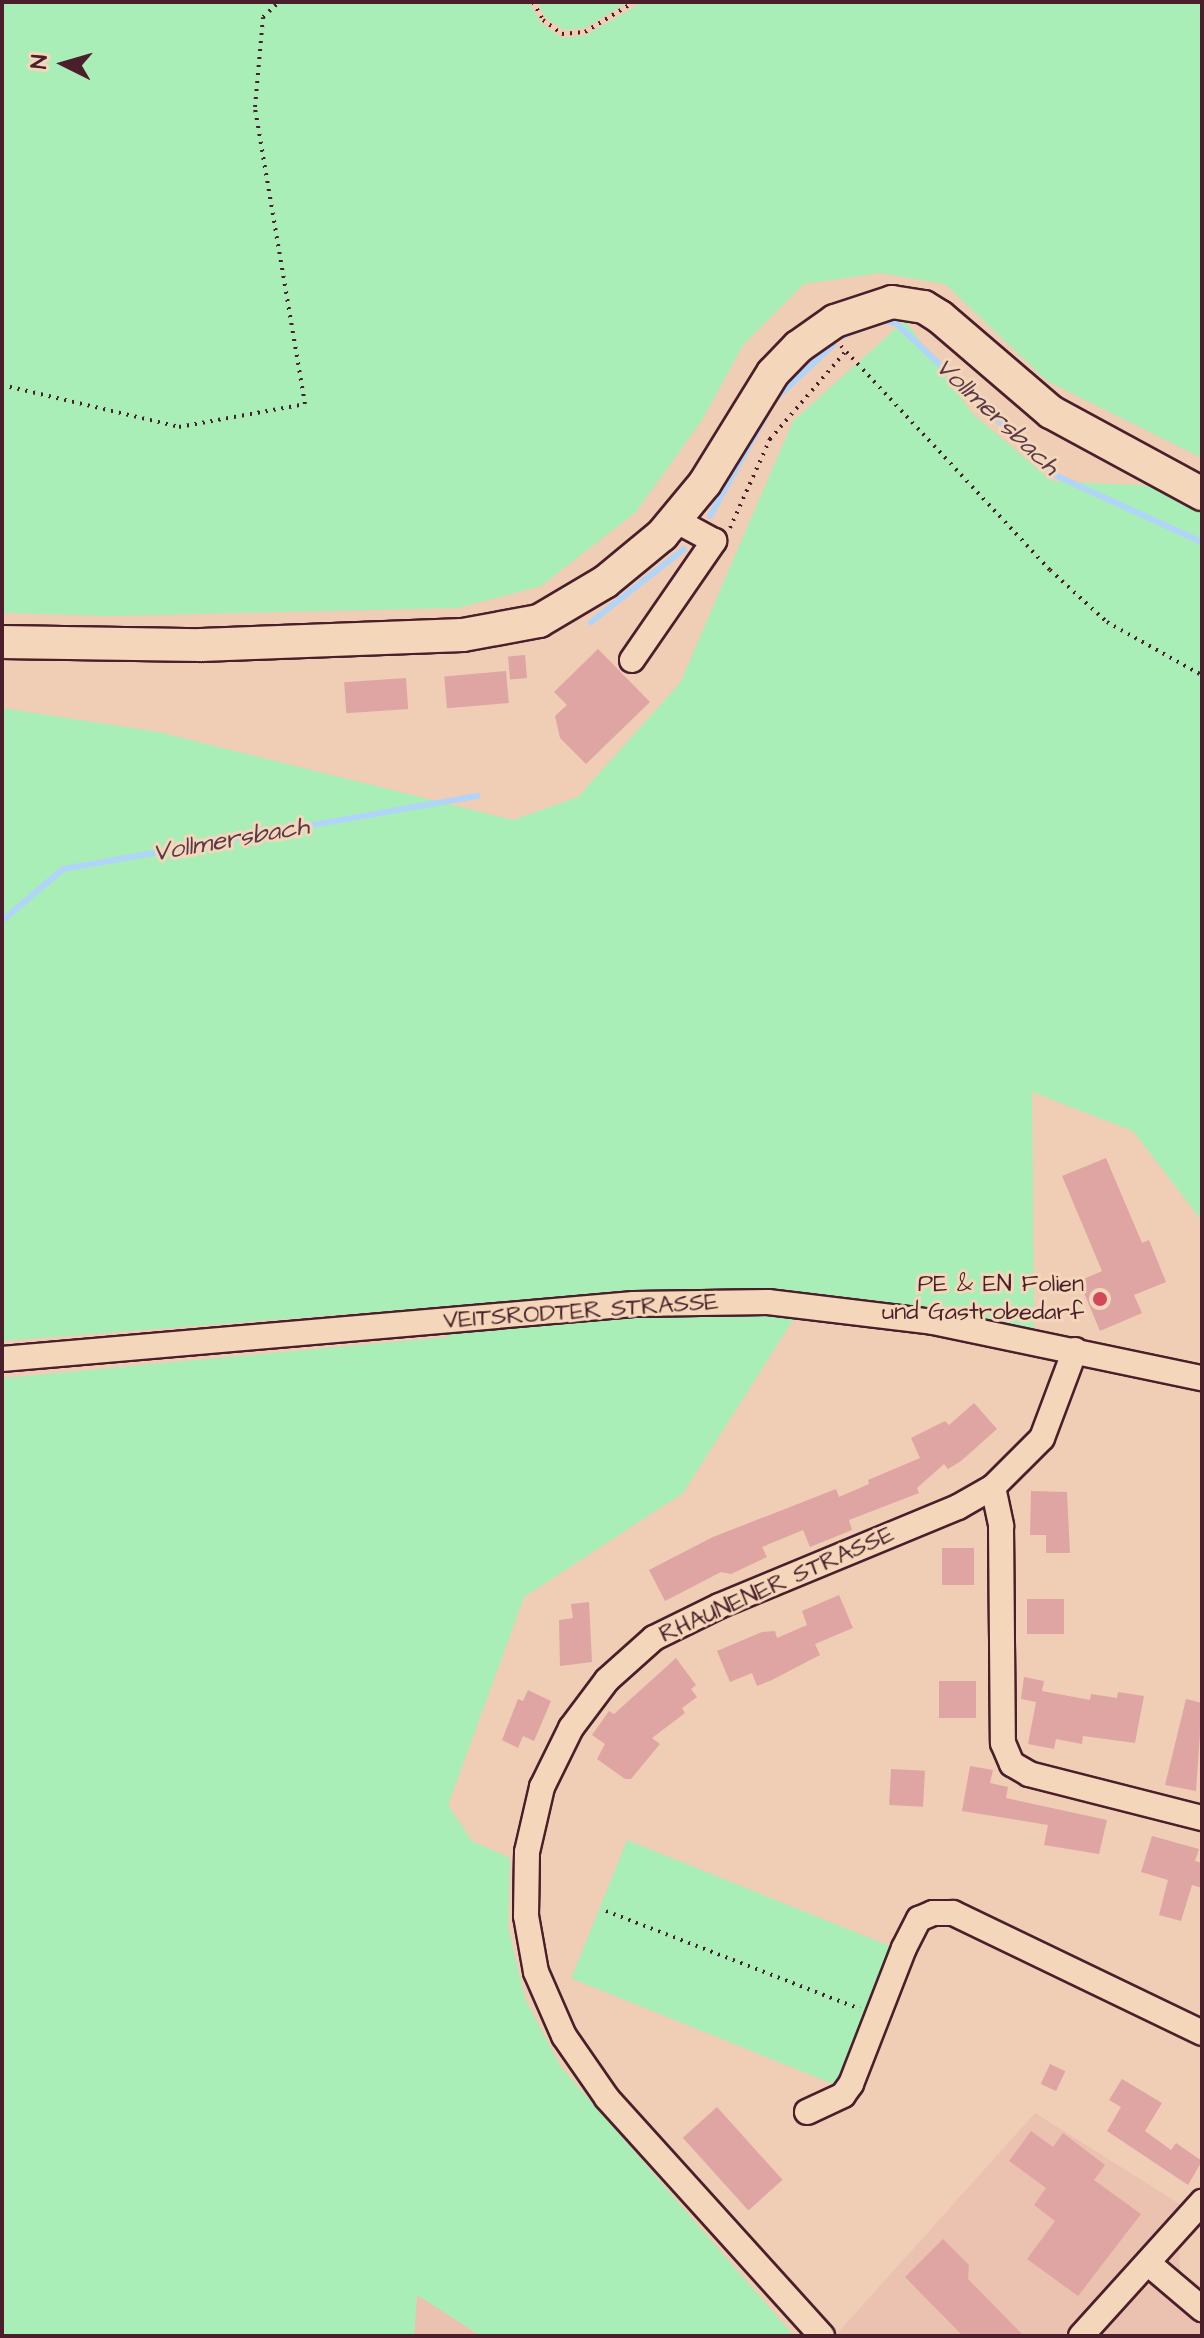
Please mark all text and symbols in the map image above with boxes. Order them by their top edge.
north arrow [24,24,104,104]
text: N [24,54,56,70]
water label: Vollmersbach [929,352,1065,482]
water label: Vollmersbach [151,811,311,869]
place label: PE & EN Folien und Gastrobedarf [882,1271,1084,1327]
street label: VEITSRODTER STRASSE [442,1288,720,1336]
marker: PE & EN Folien und Gastrobedarf [1091,1290,1109,1308]
street label: RHAUNENER STRASSE [655,1520,899,1650]

